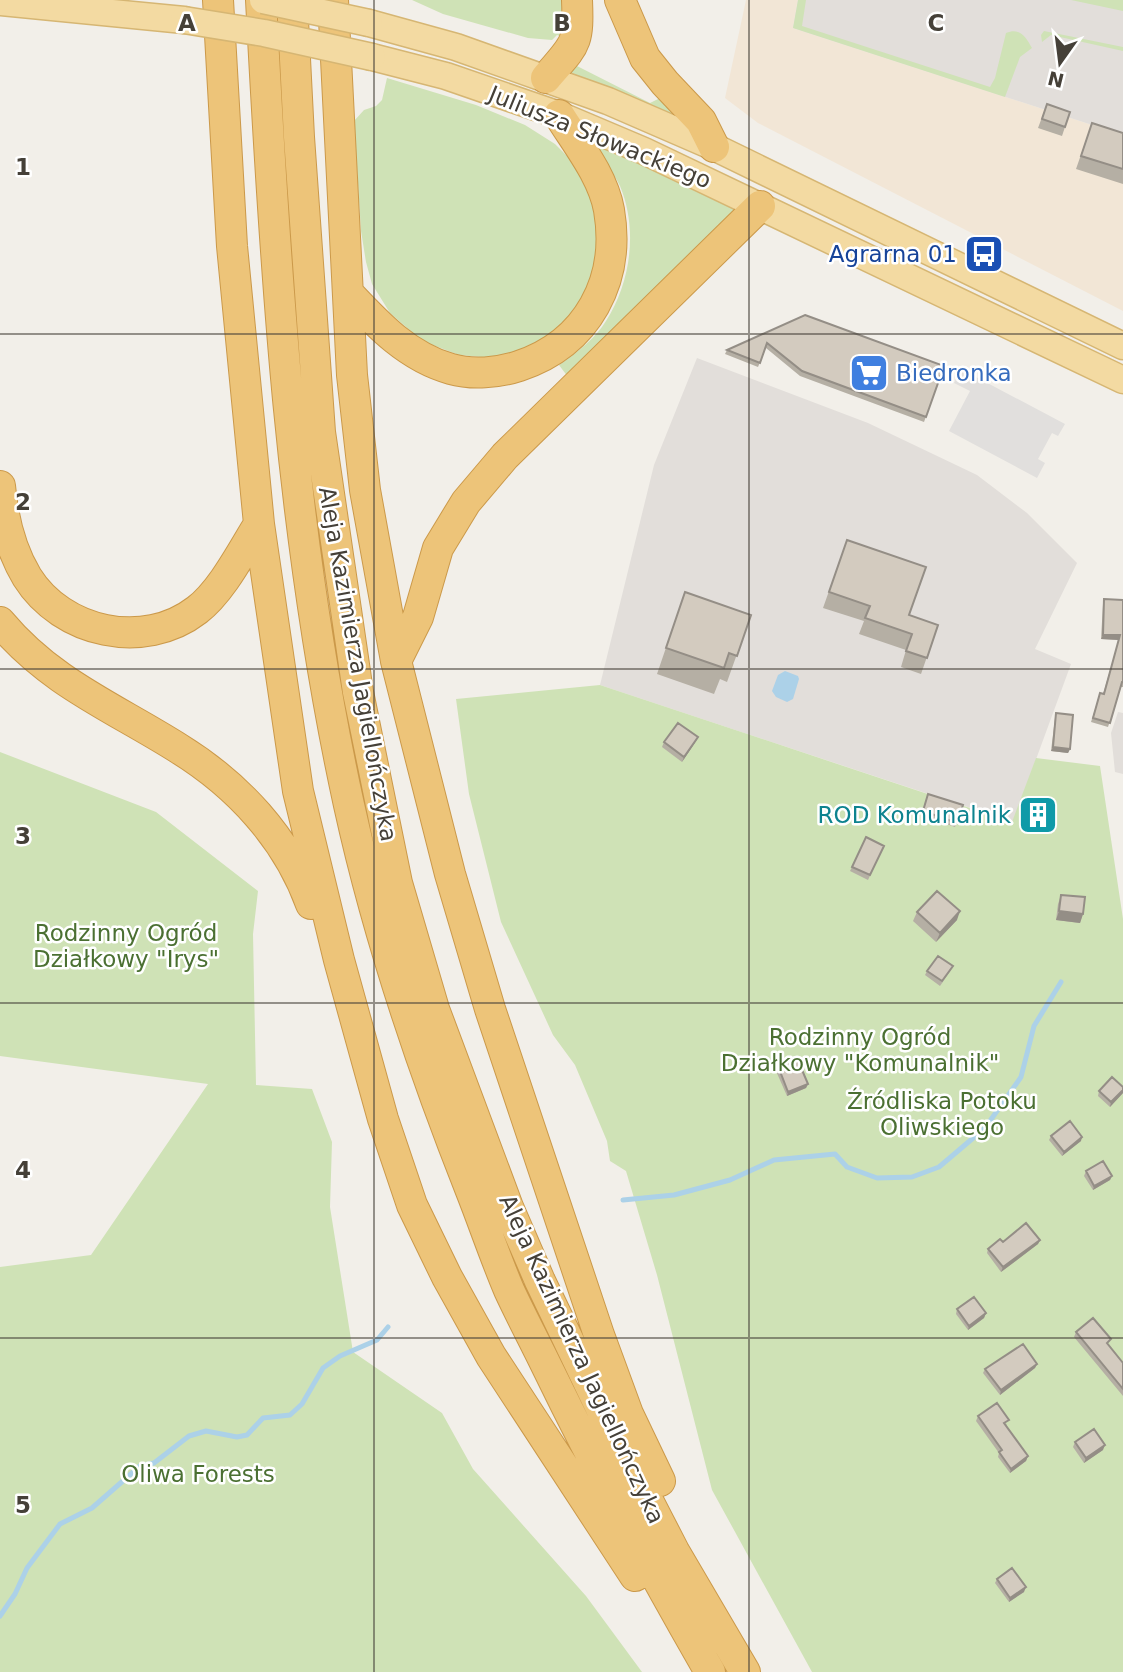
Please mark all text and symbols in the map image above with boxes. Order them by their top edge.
text: A [178,10,196,36]
text: B [553,10,571,36]
text: C [928,10,944,36]
north arrow [1025,28,1095,98]
text: N [1046,67,1066,92]
street label: Juliusza Słowackiego [483,80,715,194]
text: 1 [15,154,31,180]
bus stop icon: Agrarna 01 [963,233,1005,275]
place label: Agrarna 01 [829,241,957,267]
supermarket icon: Biedronka [848,352,890,394]
place label: Biedronka [896,360,1012,386]
street label: Aleja Kazimierza Jagiellończyka [314,484,402,844]
text: 2 [15,489,31,515]
building icon: ROD Komunalnik [1017,794,1059,836]
place label: ROD Komunalnik [818,802,1012,828]
text: 3 [15,823,31,849]
park label: Rodzinny Ogród Działkowy "Irys" [33,920,219,972]
park label: Rodzinny Ogród Działkowy "Komunalnik" [721,1024,999,1076]
park label: Źródliska Potoku Oliwskiego [847,1087,1037,1140]
text: 4 [15,1157,31,1183]
street label: Aleja Kazimierza Jagiellończyka [494,1190,670,1528]
park label: Oliwa Forests [121,1461,275,1487]
text: 5 [15,1492,31,1518]

